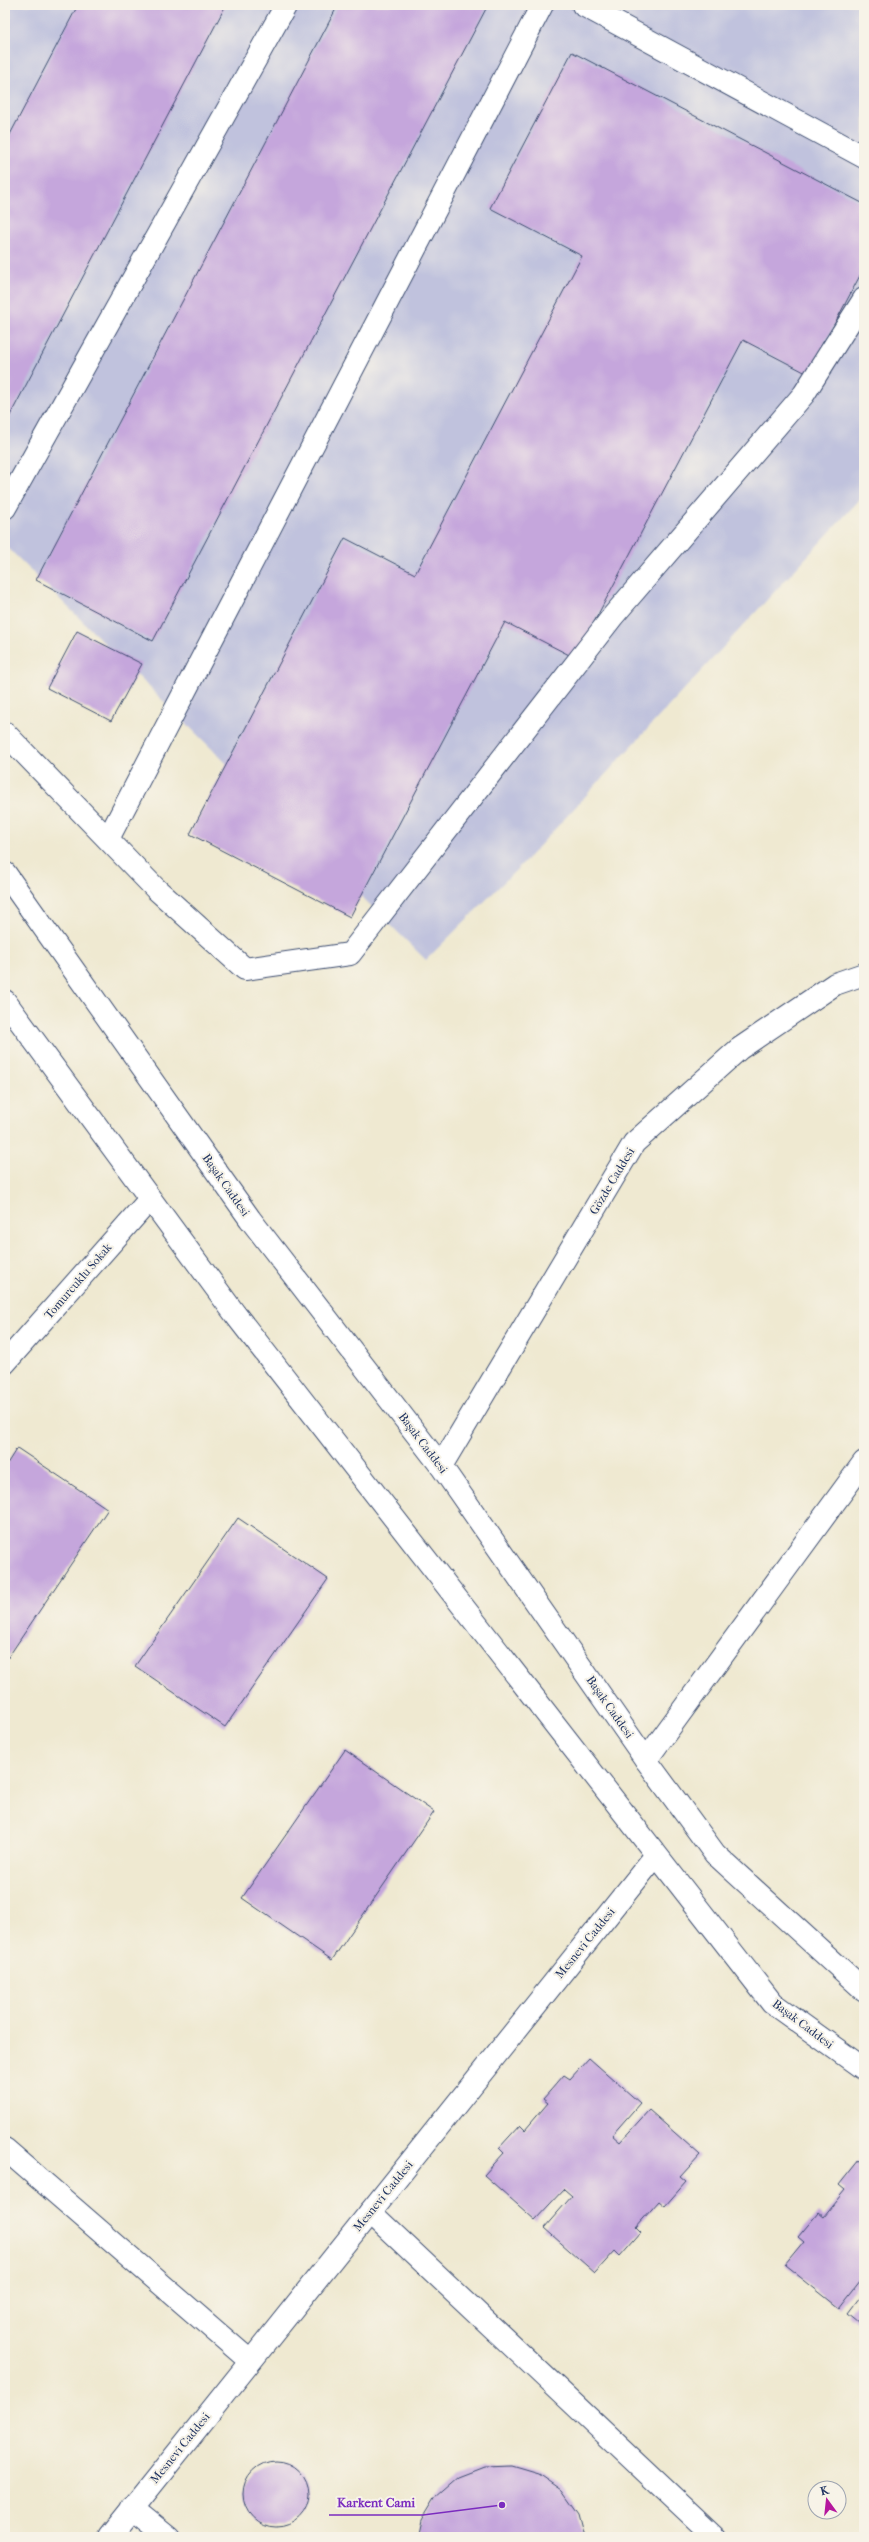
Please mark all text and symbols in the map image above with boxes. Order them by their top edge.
street label: Gözde Caddesi [587,1145,638,1217]
street label: Başak Caddesi [199,1151,253,1220]
street label: Tomurcuklu Sokak [41,1240,115,1322]
street label: Başak Caddesi [395,1410,451,1477]
street label: Başak Caddesi [583,1673,637,1742]
street label: Mesnevi Caddesi [552,1905,618,1981]
street label: Başak Caddesi [769,1997,837,2053]
street label: Mesnevi Caddesi [350,2158,416,2234]
street label: Mesnevi Caddesi [147,2410,213,2486]
north arrow [807,2480,847,2520]
text: K [819,2483,831,2498]
callout: Karkent Cami [329,2490,423,2515]
text: Karkent Cami [337,2495,415,2510]

